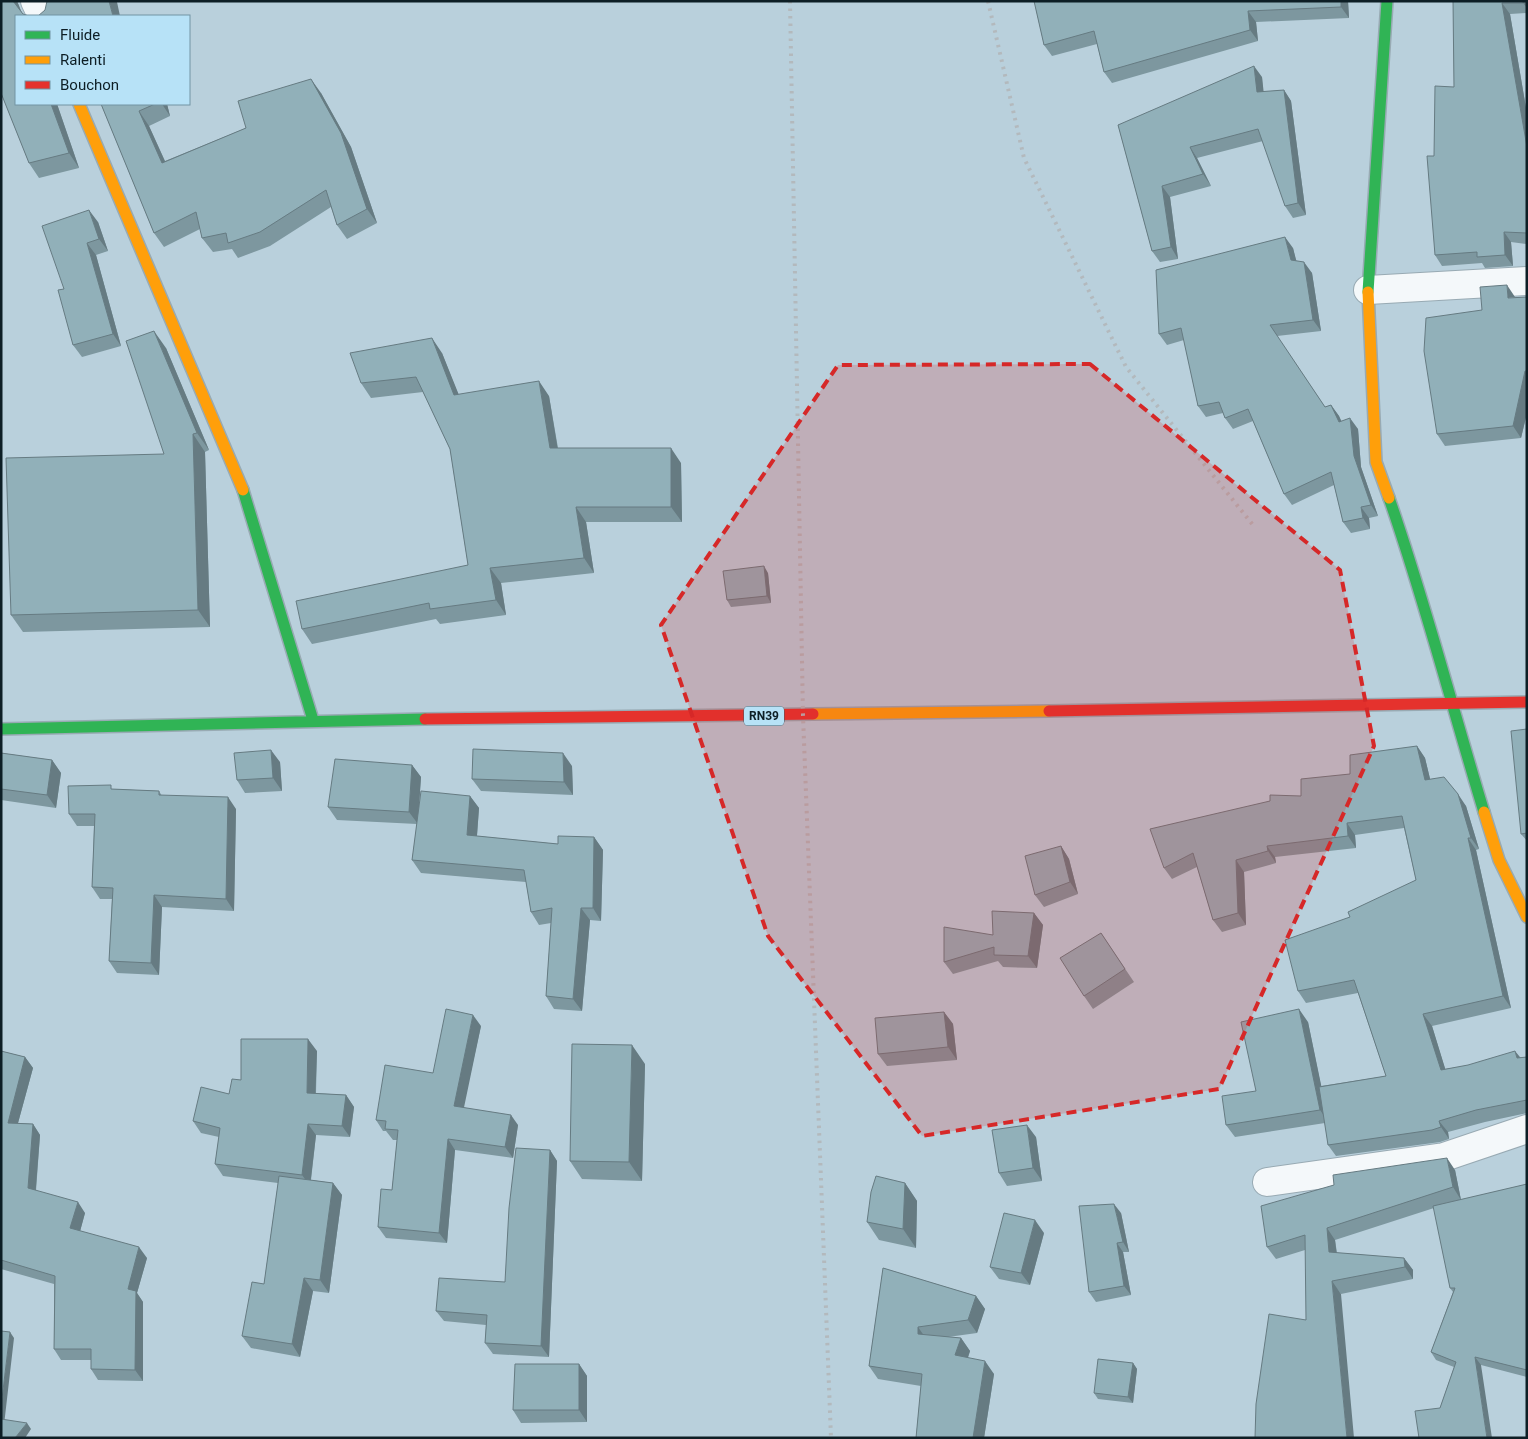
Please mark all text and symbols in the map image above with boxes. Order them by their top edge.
legend [15,15,190,105]
text: Fluide [60,26,100,44]
text: Ralenti [60,51,106,69]
text: Bouchon [60,76,119,94]
road number: RN39 [744,706,784,726]

